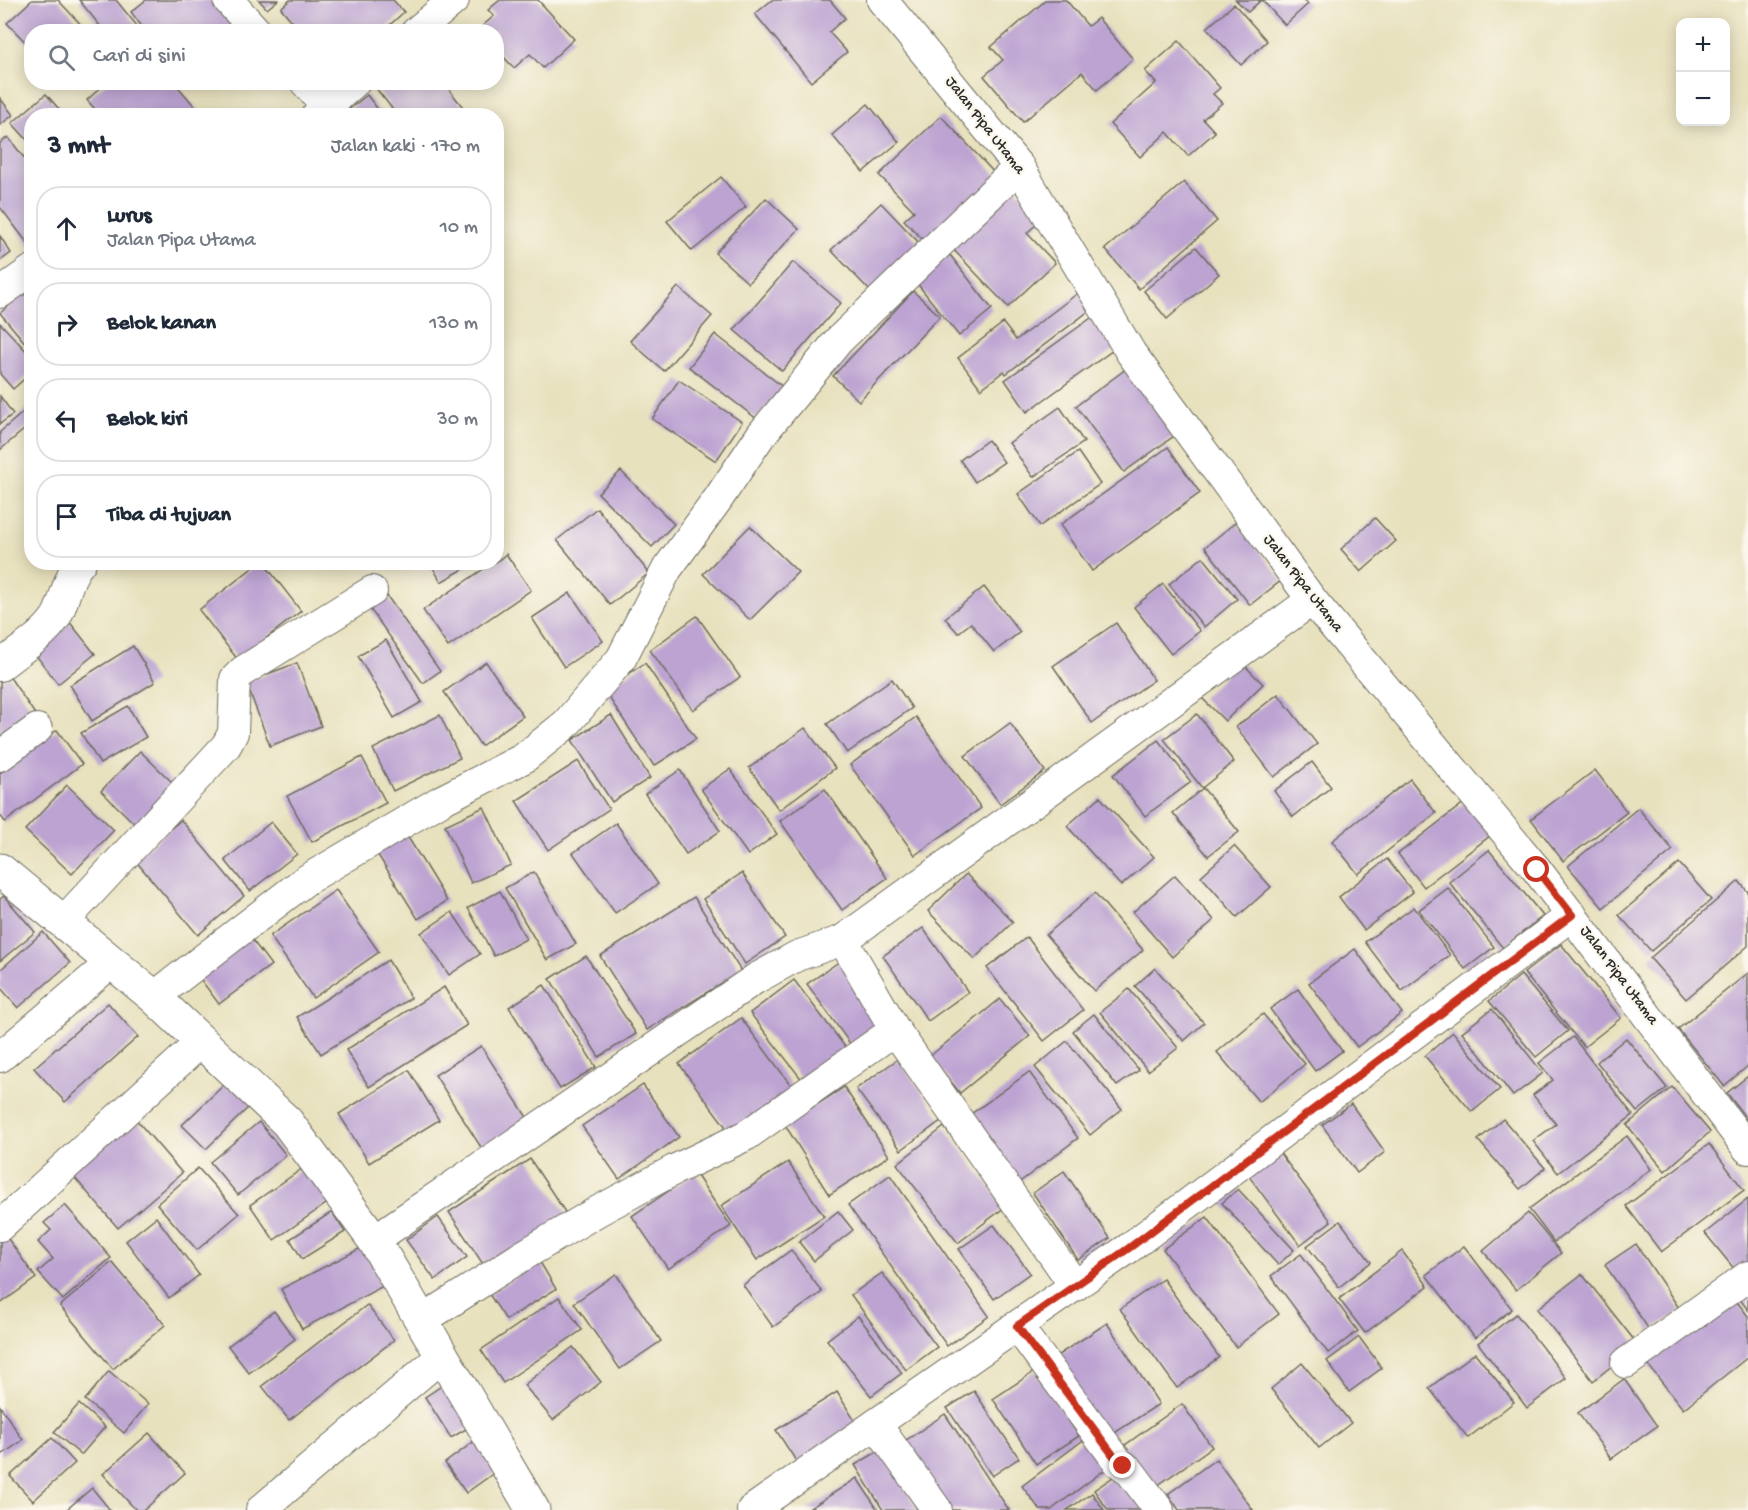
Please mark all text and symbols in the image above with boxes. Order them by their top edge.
map controls [1676,18,1730,126]
button: + [1676,18,1730,72]
search box [24,24,504,90]
icon: search [45,41,78,74]
text: Cari di sini [93,44,186,70]
button: − [1676,72,1730,126]
street label: Jalan Pipa Utama [940,73,1029,180]
text: 3 mnt [48,132,109,163]
text: Jalan kaki · 170 m [331,136,480,159]
text: Lurus [107,204,152,230]
icon: ahead [50,212,83,245]
text: 10 m [440,217,478,240]
text: Jalan Pipa Utama [107,230,256,253]
icon: right [50,308,83,341]
text: Belok kanan [107,311,216,337]
text: 130 m [429,313,478,336]
icon: left [50,404,83,437]
text: Belok kiri [107,407,188,433]
text: 30 m [437,409,478,432]
icon: arrive [50,500,83,533]
text: Tiba di tujuan [107,503,231,529]
street label: Jalan Pipa Utama [1258,531,1347,638]
route start [1523,856,1549,882]
street label: Jalan Pipa Utama [1575,923,1662,1030]
route end [1109,1452,1135,1478]

